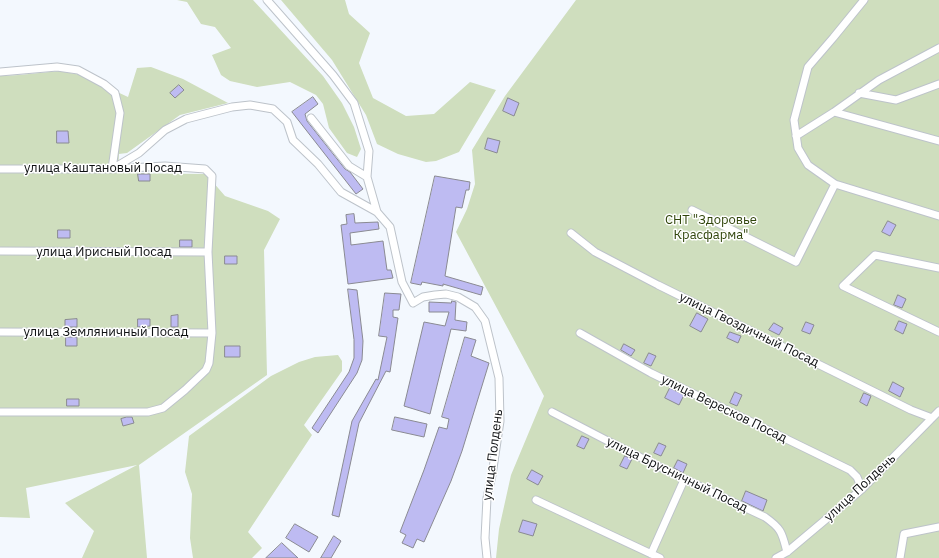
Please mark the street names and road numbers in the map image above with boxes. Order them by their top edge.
street label: улица Каштановый Посад [24,160,182,176]
street label: улица Ирисный Посад [36,244,172,260]
street label: улица Гвоздичный Посад [676,289,822,371]
street label: улица Земляничный Посад [23,324,189,340]
street label: улица Вересков Посад [658,372,790,446]
street label: улица Полдень [480,408,506,502]
street label: улица Брусничный Посад [604,434,750,516]
street label: улица Полдень [821,451,899,525]

